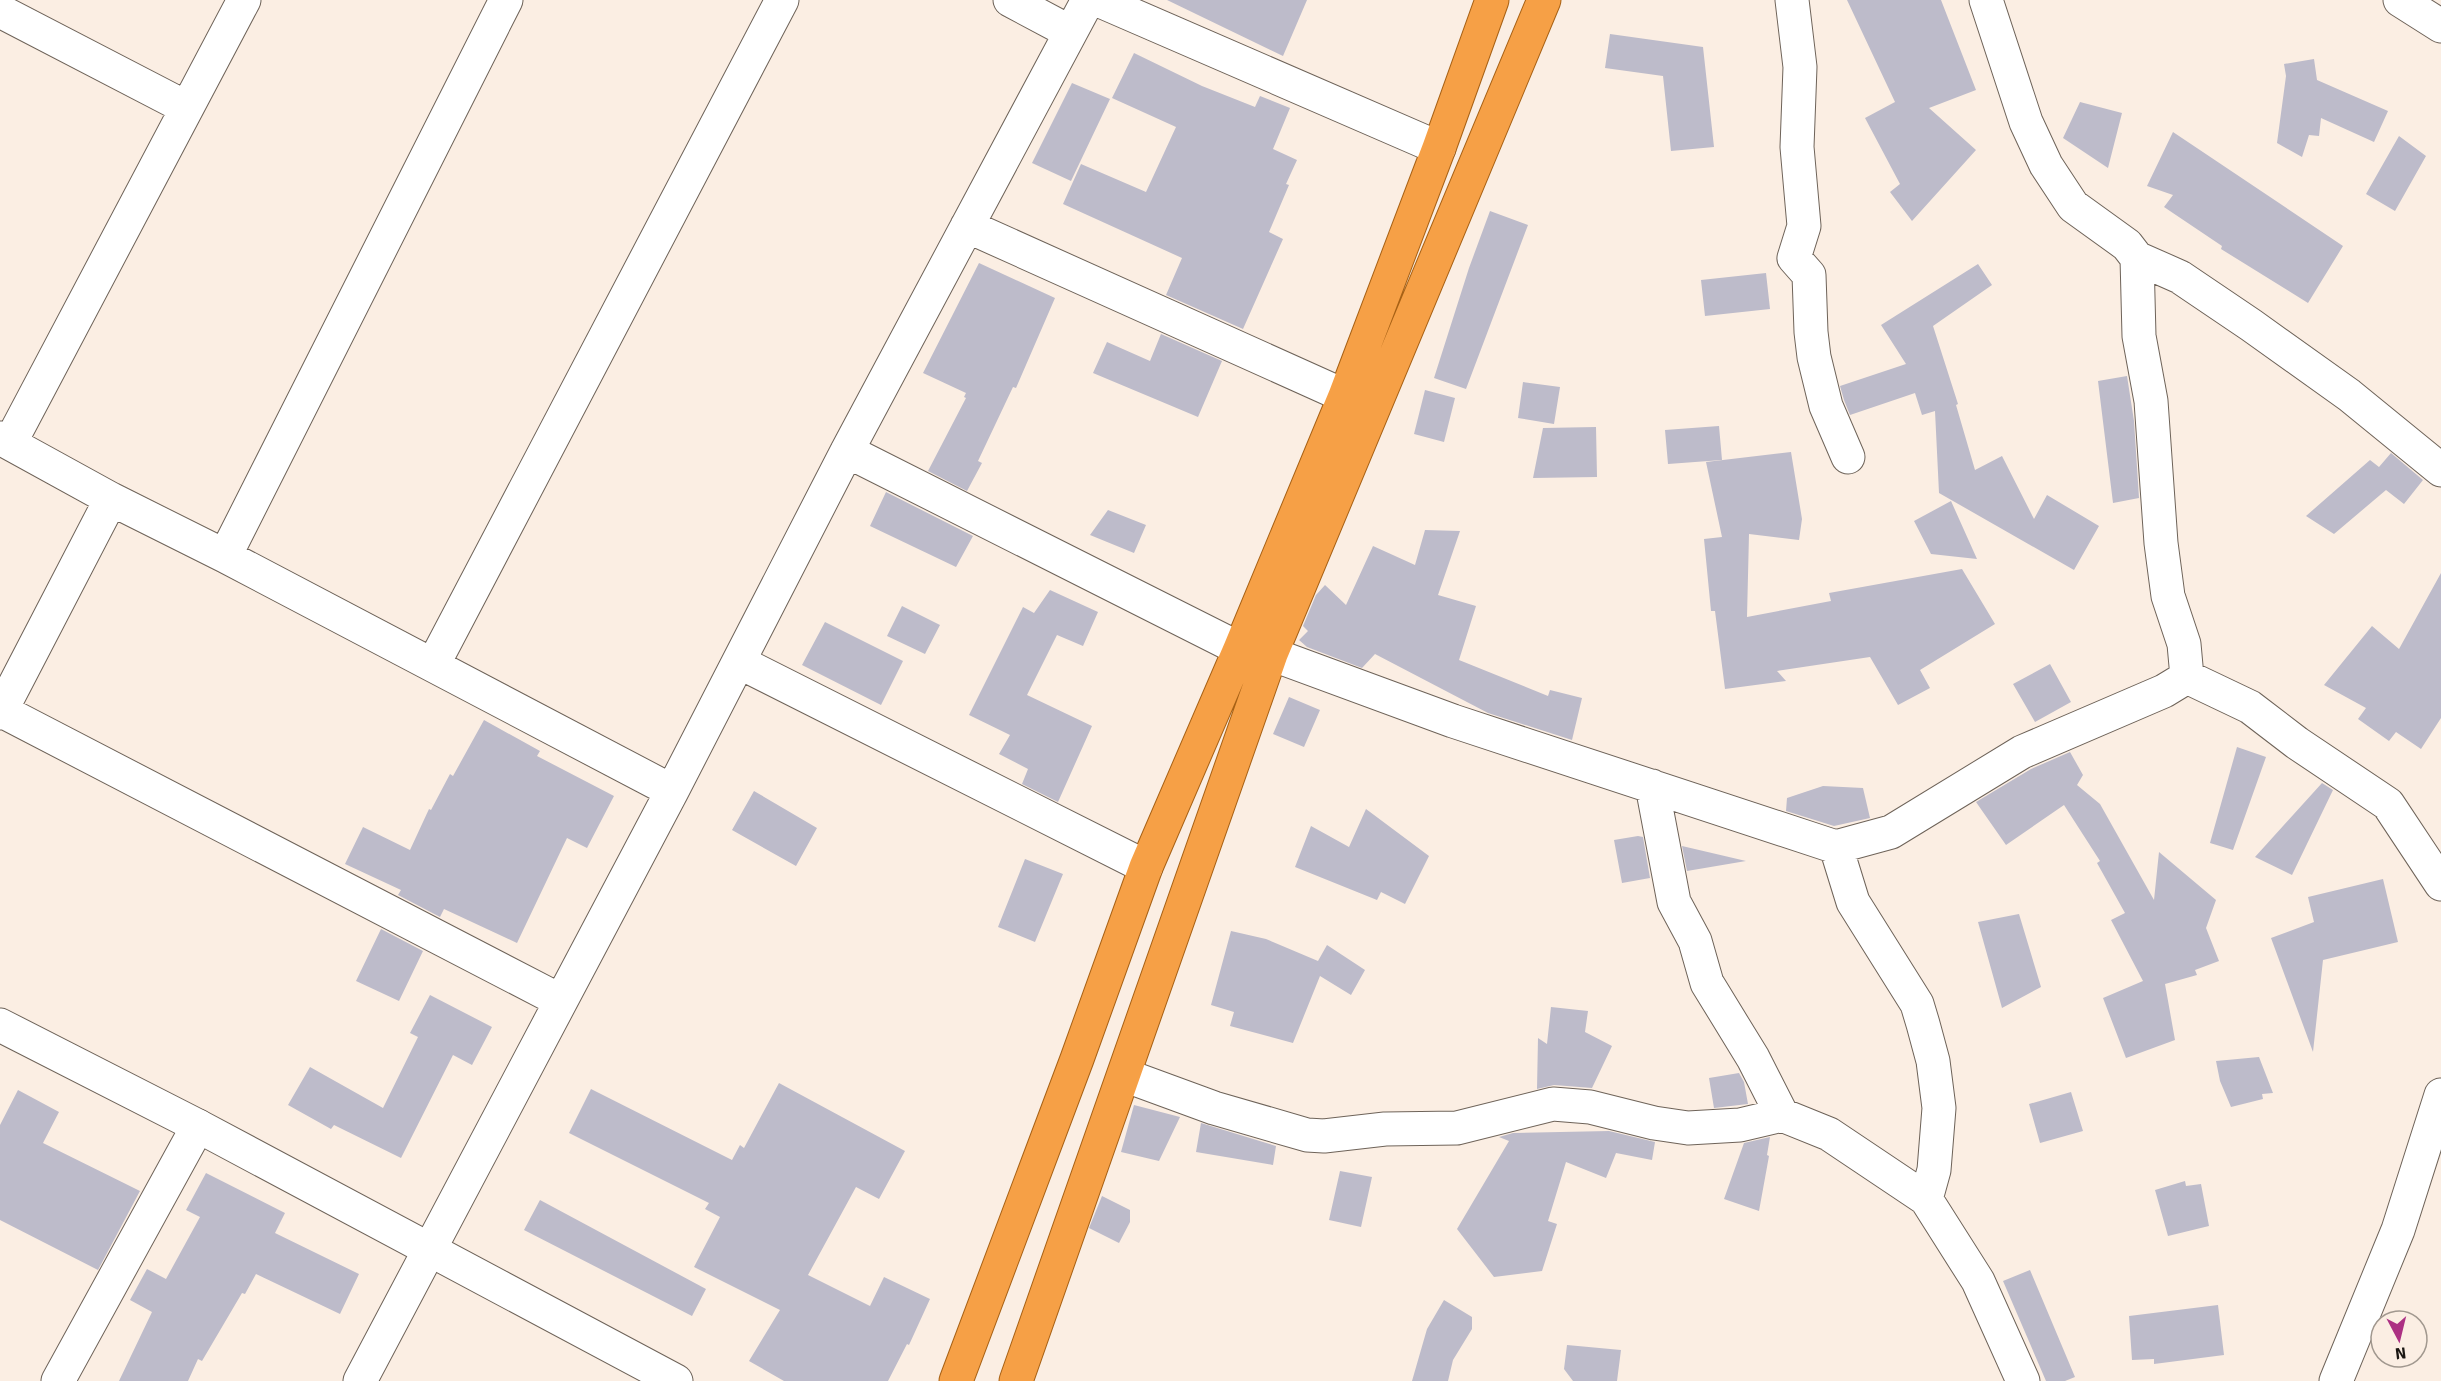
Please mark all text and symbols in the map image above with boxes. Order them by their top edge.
north arrow [2369,1309,2429,1369]
text: N [2394,1342,2407,1363]

